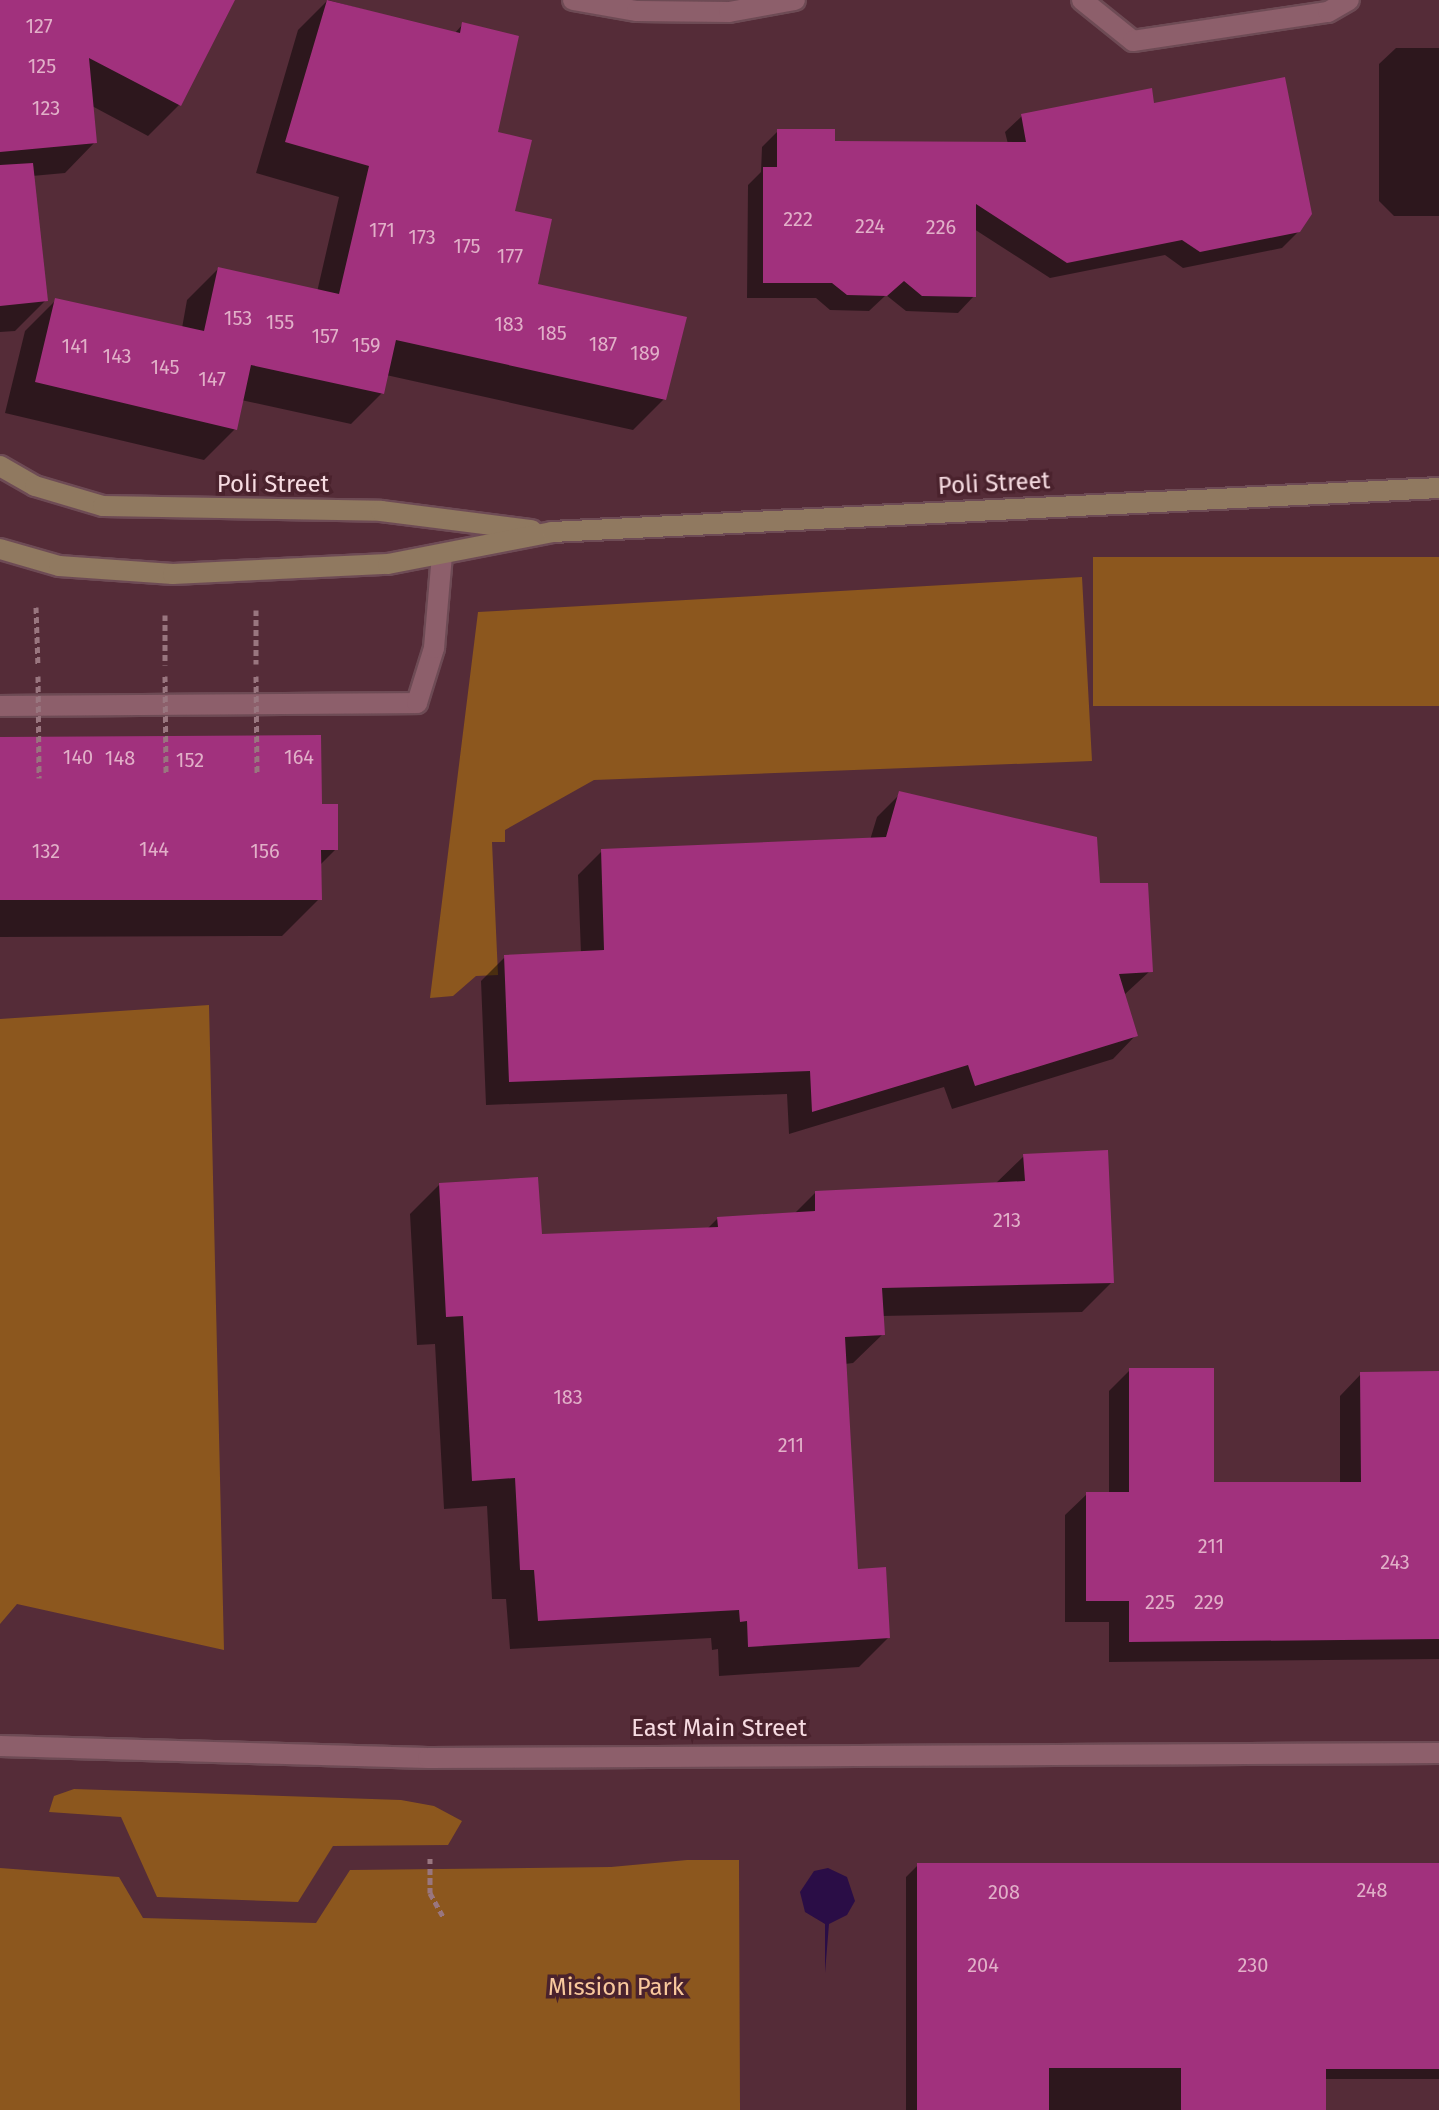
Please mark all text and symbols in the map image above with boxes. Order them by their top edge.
house number: 127 [25,14,53,38]
house number: 125 [28,54,56,78]
house number: 123 [32,96,60,120]
house number: 222 [783,207,813,231]
house number: 224 [855,214,885,238]
house number: 226 [926,215,956,239]
house number: 171 [369,218,395,242]
house number: 173 [408,225,436,249]
house number: 175 [453,234,481,258]
house number: 177 [497,244,523,268]
house number: 153 [224,306,252,330]
house number: 155 [266,310,294,334]
house number: 183 [494,312,524,336]
house number: 185 [537,321,567,345]
house number: 157 [311,324,339,348]
house number: 187 [589,332,617,356]
house number: 159 [352,333,380,357]
house number: 141 [62,334,88,358]
house number: 189 [630,341,660,365]
house number: 143 [103,344,131,368]
house number: 145 [150,355,180,379]
house number: 147 [198,367,226,391]
street label: Poli Street [937,467,1051,501]
street label: Poli Street [217,471,329,499]
house number: 140 [63,745,93,769]
house number: 164 [284,745,314,769]
house number: 148 [105,746,135,770]
house number: 152 [176,748,204,772]
house number: 144 [139,837,169,861]
house number: 132 [32,839,60,863]
house number: 156 [250,839,280,863]
house number: 213 [993,1208,1021,1232]
house number: 183 [553,1385,583,1409]
house number: 211 [778,1433,804,1457]
house number: 211 [1198,1534,1224,1558]
house number: 243 [1380,1550,1410,1574]
house number: 225 [1145,1590,1175,1614]
house number: 229 [1194,1590,1224,1614]
street label: East Main Street [631,1715,807,1743]
house number: 248 [1356,1878,1388,1902]
house number: 208 [988,1880,1020,1904]
house number: 204 [967,1953,999,1977]
house number: 230 [1238,1953,1268,1977]
park label: Mission Park [548,1974,684,2002]

